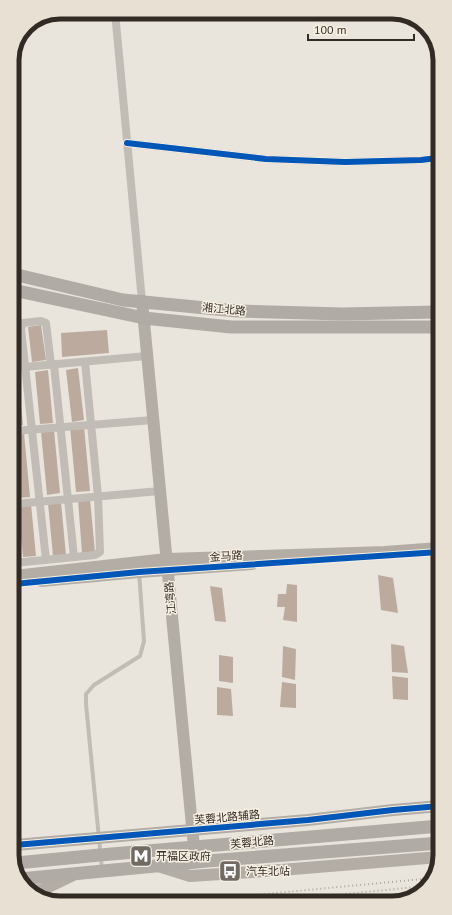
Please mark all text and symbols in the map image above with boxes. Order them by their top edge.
scale bar [308,16,414,42]
text: 100 m [314,22,347,37]
street label: 湘江北路 [201,300,247,318]
street label: 金马路 [209,548,243,564]
street label: 江湾路 [162,581,178,615]
street label: 芙蓉北路辅路 [194,807,260,827]
street label: 芙蓉北路 [229,833,275,851]
metro station icon: 开福区政府 [128,843,154,869]
place label: 开福区政府 [156,849,211,863]
bus stop icon: 汽车北站 [217,858,243,884]
place label: 汽车北站 [246,864,290,878]

